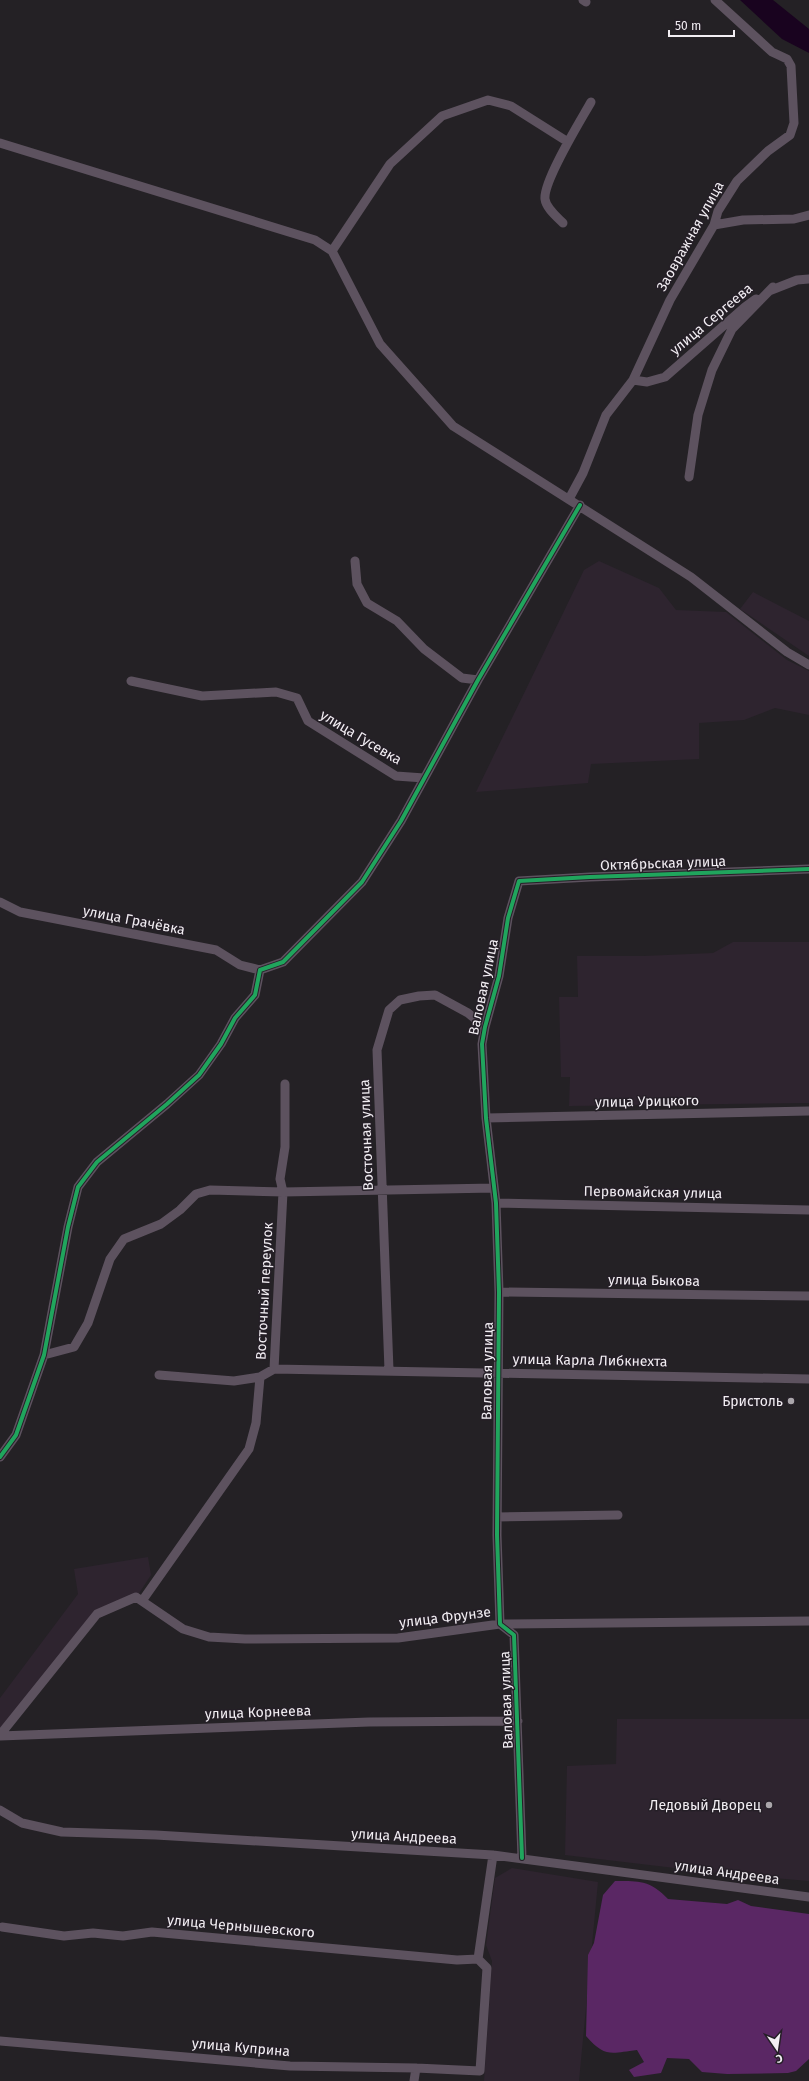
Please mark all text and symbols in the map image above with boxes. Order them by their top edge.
scale bar [669,12,734,38]
text: 50 m [675,19,701,33]
street label: Заовражная улица [653,178,728,294]
street label: улица Сергеева [667,280,756,359]
street label: улица Гусевка [317,706,405,768]
street label: Октябрьская улица [600,853,726,874]
street label: улица Грачёвка [81,902,186,939]
street label: Валовая улица [465,937,502,1037]
street label: Восточная улица [356,1079,377,1191]
street label: улица Урицкого [595,1092,699,1111]
street label: Первомайская улица [584,1183,722,1202]
street label: Восточный переулок [252,1221,277,1360]
street label: улица Быкова [608,1271,700,1290]
street label: Валовая улица [478,1322,497,1420]
street label: улица Карла Либкнехта [512,1351,668,1370]
place label: Бристоль [722,1393,783,1410]
marker: Бристоль [786,1396,796,1406]
street label: улица Фрунзе [398,1603,492,1632]
street label: Валовая улица [496,1651,517,1749]
street label: улица Корнеева [205,1702,311,1723]
place label: Ледовый Дворец [649,1797,761,1814]
marker: Ледовый Дворец [764,1800,774,1810]
street label: улица Андреева [351,1825,457,1848]
street label: улица Андреева [673,1857,781,1888]
street label: улица Чернышевского [166,1912,316,1941]
north arrow [757,2029,797,2069]
street label: улица Куприна [191,2035,291,2060]
text: С [774,2051,784,2065]

